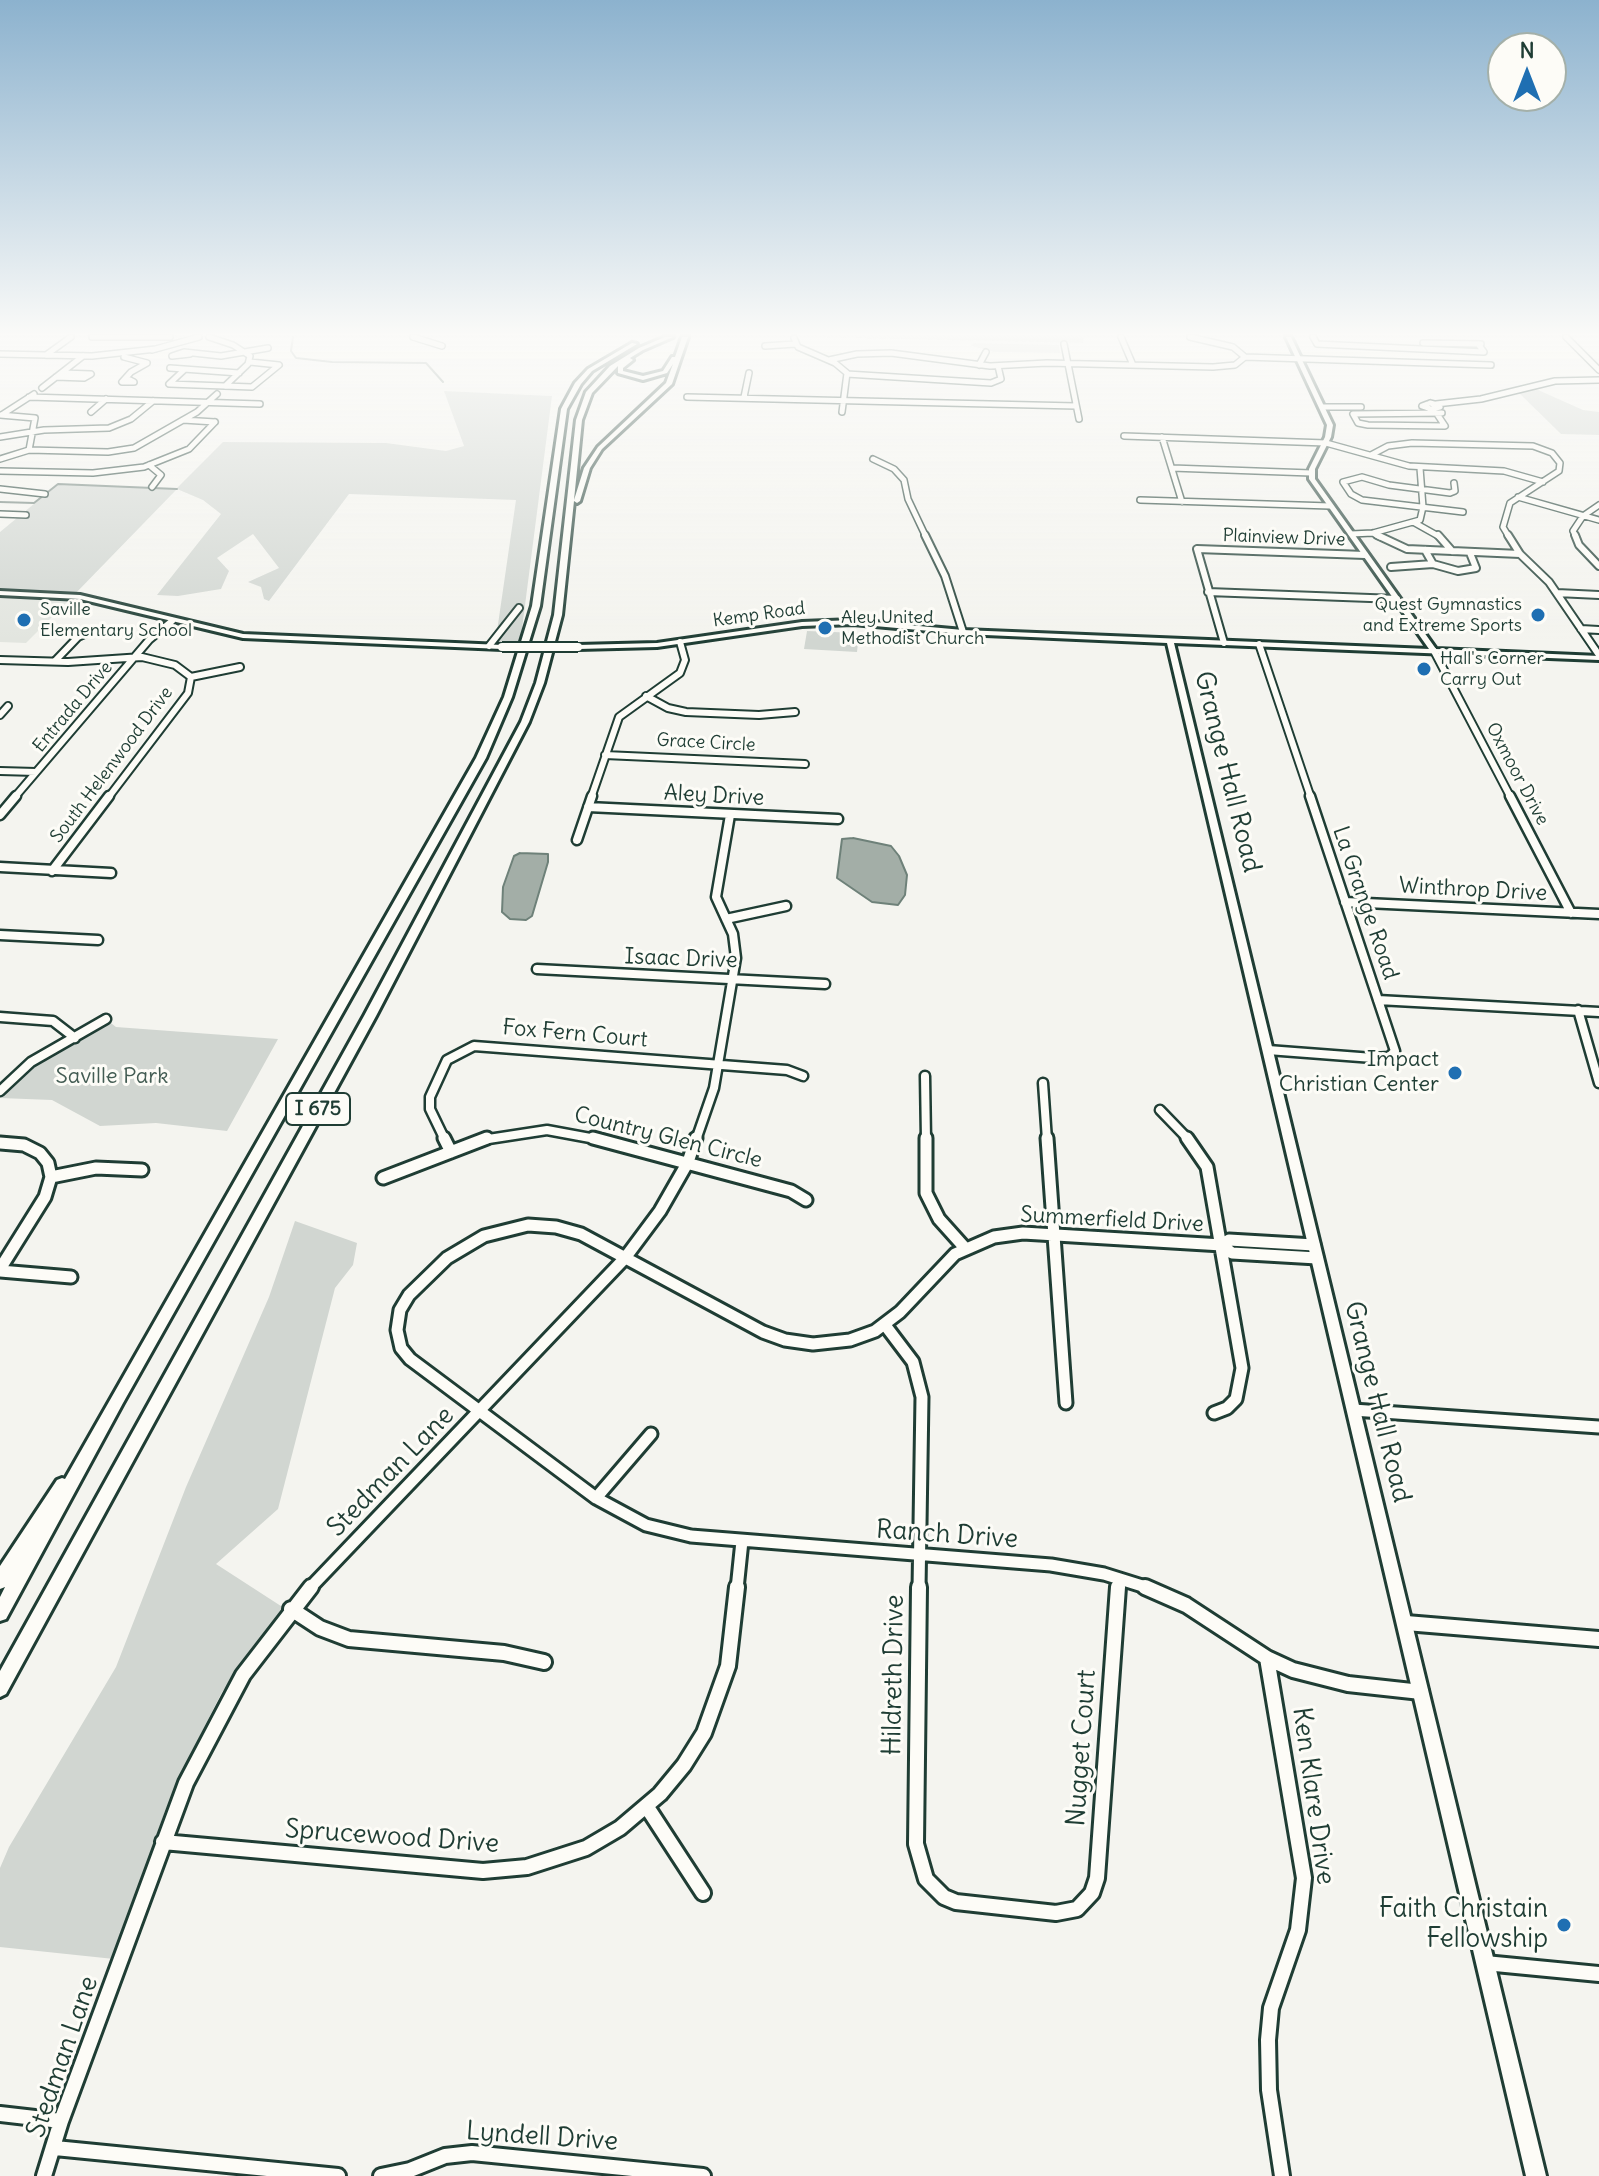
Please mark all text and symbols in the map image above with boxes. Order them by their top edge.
north arrow [1487,32,1567,112]
text: N [1519,36,1535,64]
street label: Plainview Drive [1222,525,1346,551]
place label: Quest Gymnastics and Extreme Sports [1363,594,1522,636]
street label: Kemp Road [711,598,807,632]
place label: Saville Elementary School [40,599,192,642]
marker: Quest Gymnastics and Extreme Sports [1529,606,1547,624]
place label: Aley United Methodist Church [841,607,984,650]
marker: Saville Elementary School [15,611,33,629]
marker: Aley United Methodist Church [816,619,834,637]
place label: Hall's Corner Carry Out [1440,648,1544,690]
street label: Entrada Drive [29,657,117,757]
marker: Hall's Corner Carry Out [1415,660,1433,678]
street label: Grange Hall Road [1187,668,1267,876]
street label: South Helenwood Drive [46,683,178,847]
street label: Oxmoor Drive [1481,719,1553,829]
street label: Grace Circle [656,730,756,756]
street label: Aley Drive [663,780,765,812]
street label: La Grange Road [1326,823,1404,983]
street label: Winthrop Drive [1398,873,1548,907]
street label: Isaac Drive [624,944,738,974]
street label: Fox Fern Court [501,1015,649,1053]
place label: Impact Christian Center [1279,1047,1439,1098]
park label: Saville Park [56,1064,168,1090]
marker: Impact Christian Center [1446,1064,1464,1082]
road number: I 675 [286,1093,350,1125]
street label: Country Glen Circle [571,1102,765,1174]
street label: Summerfield Drive [1020,1202,1204,1238]
street label: Grange Hall Road [1337,1298,1417,1506]
street label: Stedman Lane [321,1401,461,1543]
street label: Ranch Drive [875,1514,1019,1556]
street label: Hildreth Drive [877,1594,911,1756]
street label: Nugget Court [1061,1669,1103,1827]
street label: Ken Klare Drive [1285,1705,1341,1887]
street label: Sprucewood Drive [284,1814,500,1860]
place label: Faith Christain Fellowship [1379,1894,1548,1956]
marker: Faith Christain Fellowship [1555,1916,1573,1934]
street label: Stedman Lane [21,1972,105,2142]
street label: Lyndell Drive [465,2116,619,2158]

